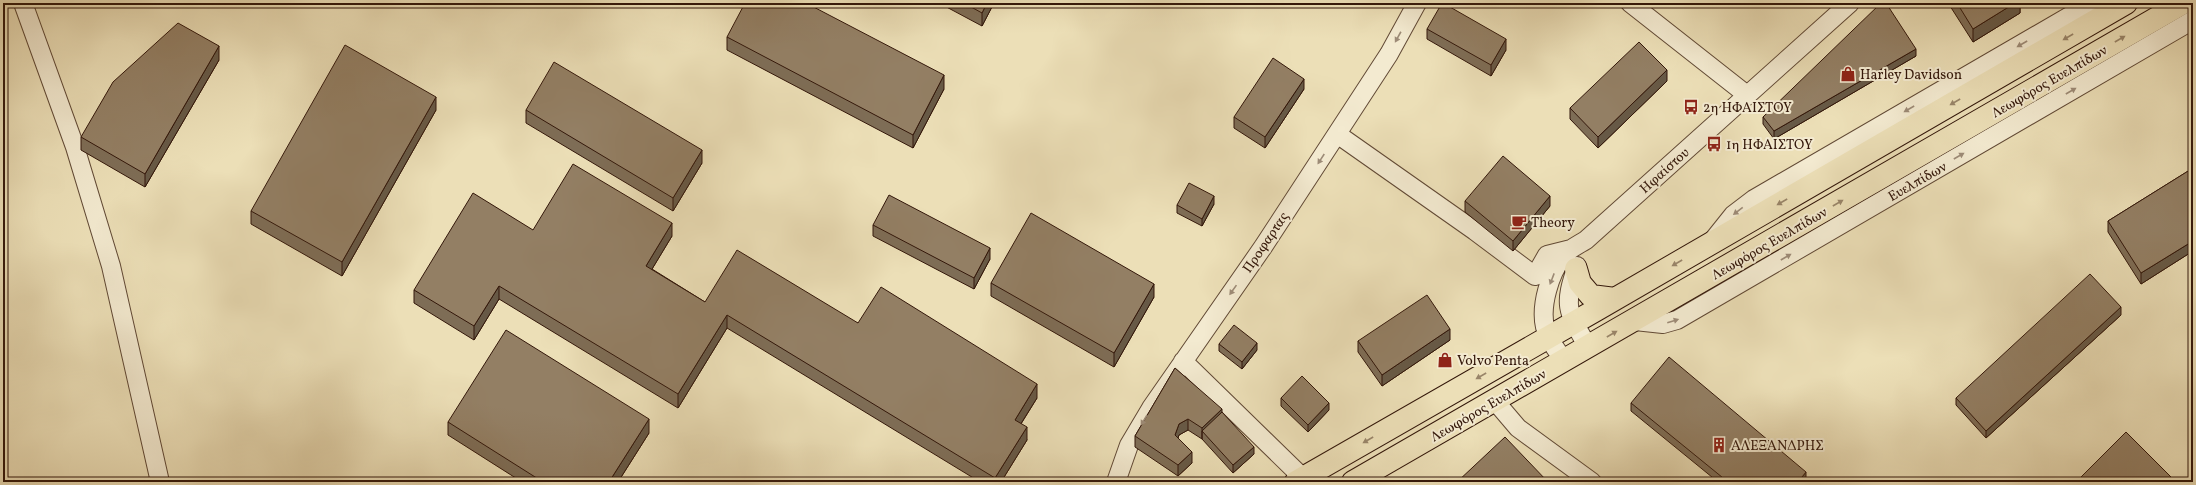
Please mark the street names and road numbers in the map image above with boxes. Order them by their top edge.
street label: Λεωφόρος Ευελπίδων [1988,41,2111,123]
street label: Ηφαίστου [1636,144,1694,198]
street label: Ευελπίδων [1885,158,1951,207]
street label: Λεωφόρος Ευελπίδων [1708,203,1831,285]
street label: Προφαρτας [1239,209,1294,277]
street label: Λεωφόρος Ευελπίδων [1427,365,1550,447]

